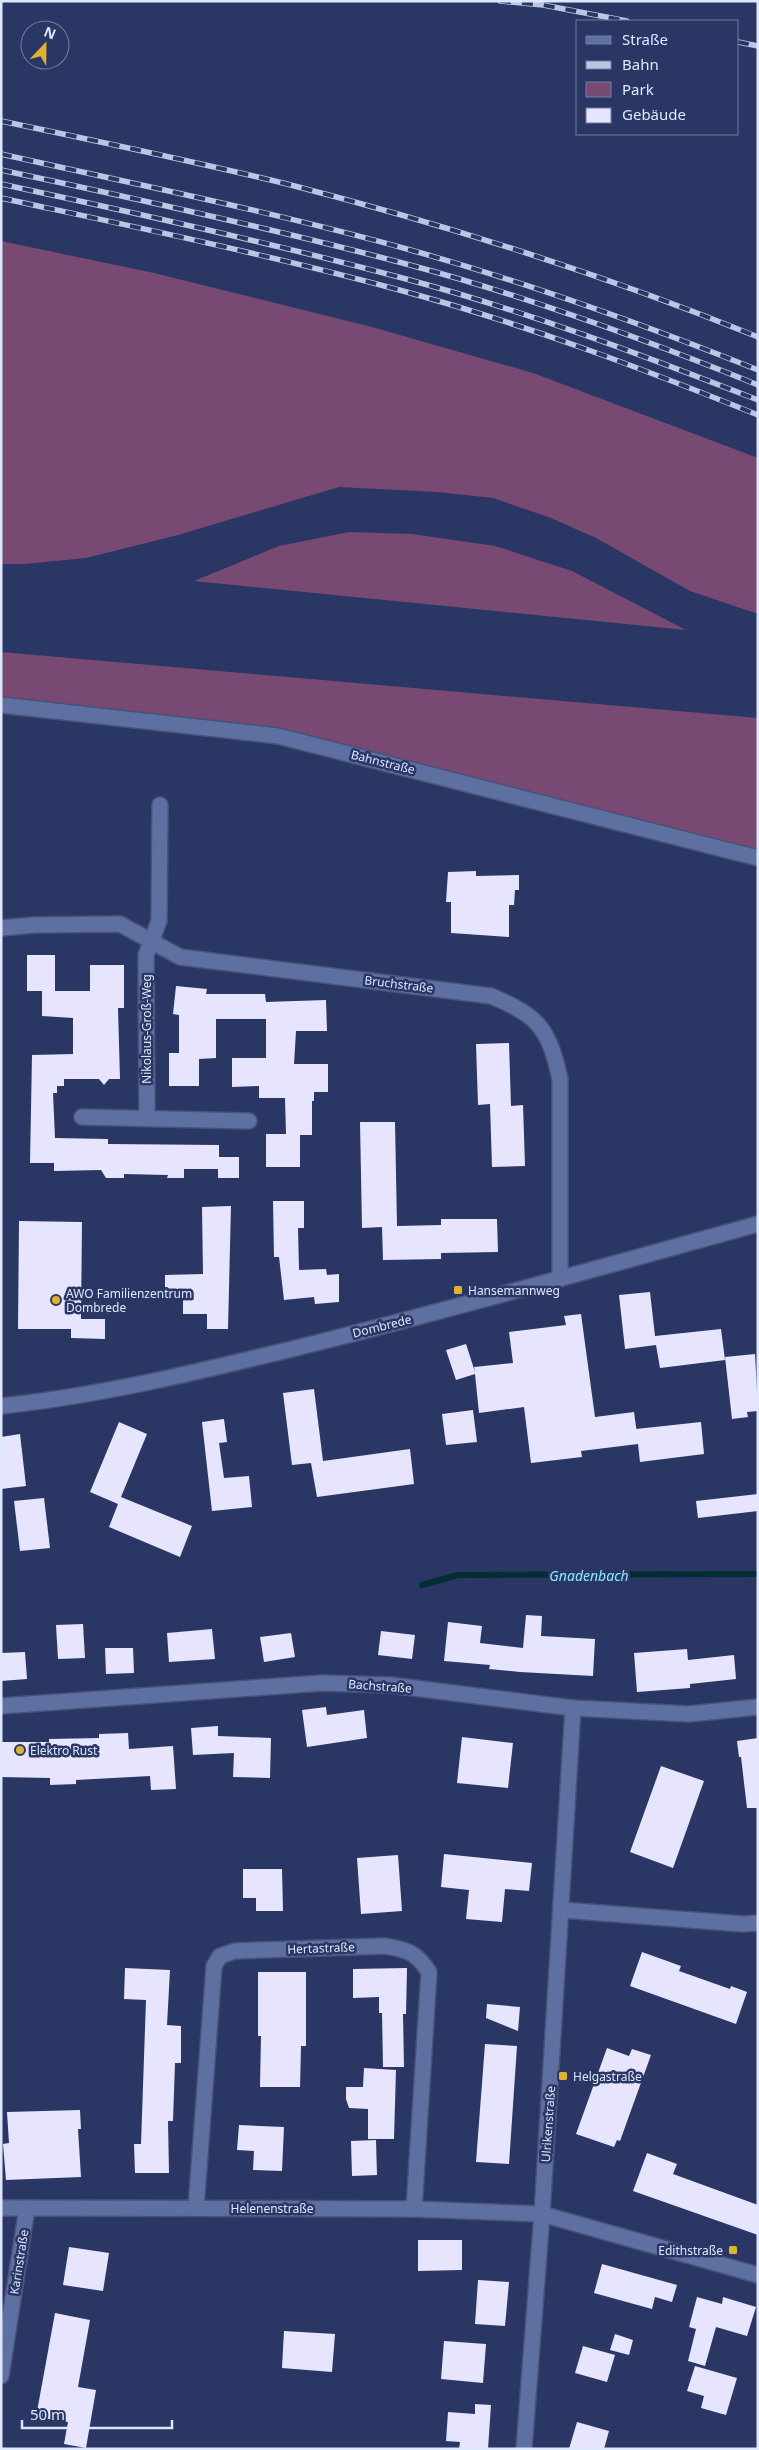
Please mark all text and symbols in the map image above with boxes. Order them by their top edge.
north arrow [20,20,70,70]
legend [576,20,739,135]
text: N [41,22,59,43]
text: Straße [622,29,668,49]
text: Bahn [622,54,659,74]
text: Park [622,79,654,99]
text: Gebäude [622,104,686,124]
street label: Bahnstraße [349,746,417,778]
street label: Bruchstraße [364,971,435,997]
street label: Nikolaus-Groß-Weg [138,974,155,1084]
place label: Hansemannweg [468,1282,560,1299]
marker: Hansemannweg [452,1284,464,1296]
place label: AWO Familienzentrum Dombrede [66,1285,192,1316]
marker: AWO Familienzentrum Dombrede [50,1294,62,1306]
street label: Dombrede [351,1310,414,1342]
water label: Gnadenbach [549,1566,629,1585]
street label: Bachstraße [348,1675,413,1697]
place label: Elektro Rust [30,1742,98,1759]
marker: Elektro Rust [14,1744,26,1756]
street label: Hertastraße [287,1938,355,1958]
place label: Helgastraße [573,2068,642,2085]
marker: Helgastraße [557,2070,569,2082]
street label: Ulrikenstraße [537,2085,559,2163]
street label: Helenenstraße [231,2200,314,2217]
street label: Karinstraße [5,2228,33,2296]
place label: Edithstraße [658,2242,723,2259]
marker: Edithstraße [727,2244,739,2256]
scale bar [22,2398,172,2430]
text: 50 m [30,2404,65,2424]

